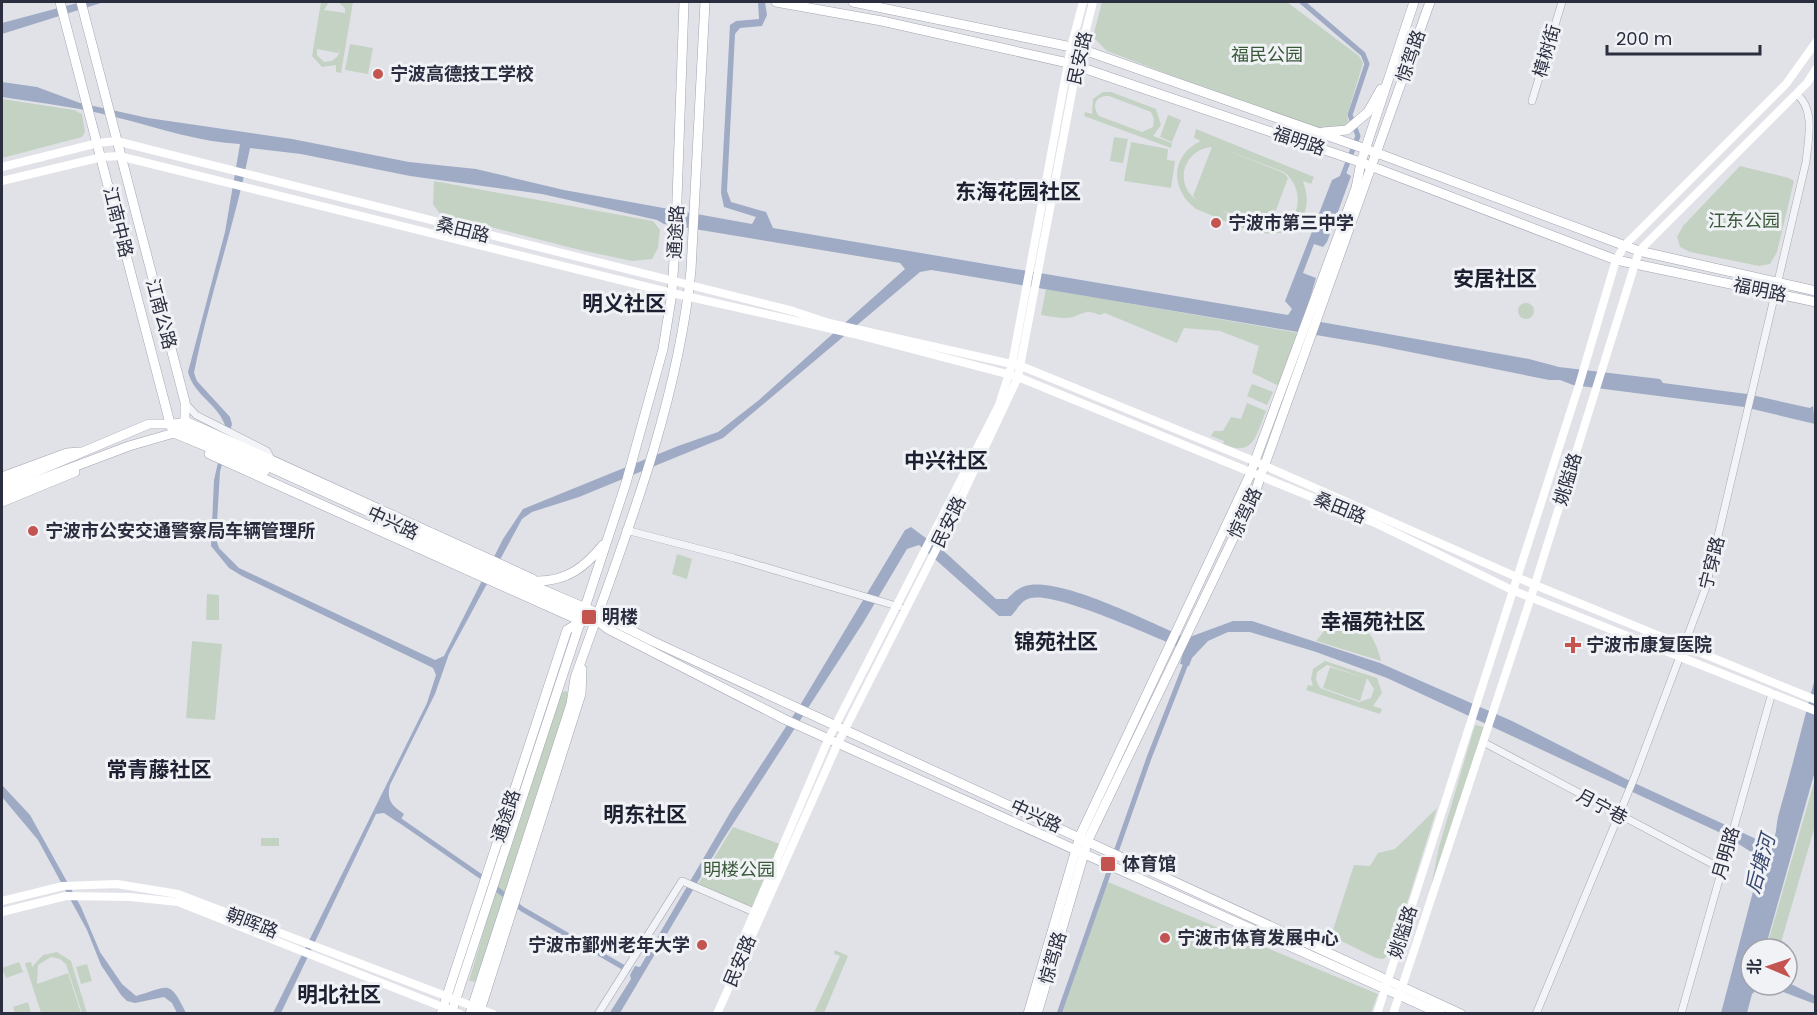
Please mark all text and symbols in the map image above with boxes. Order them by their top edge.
scale bar [1607,18,1760,56]
street label: 樟树街 [1527,21,1566,80]
street label: 惊驾路 [1390,26,1431,85]
text: 200 m [1616,26,1672,51]
street label: 民安路 [1061,29,1098,87]
park label: 福民公园 [1231,42,1303,67]
place label: 宁波高德技工学校 [390,61,534,86]
marker: 宁波高德技工学校 [371,67,385,81]
street label: 福明路 [1270,120,1329,161]
district label: 东海花园社区 [955,177,1081,206]
street label: 江南中路 [98,184,139,260]
street label: 通途路 [662,204,689,260]
park label: 江东公园 [1708,208,1780,233]
place label: 宁波市第三中学 [1228,210,1354,235]
street label: 桑田路 [434,211,492,248]
marker: 宁波市第三中学 [1209,216,1223,230]
district label: 安居社区 [1453,264,1537,293]
street label: 福明路 [1731,272,1789,307]
street label: 江南公路 [140,276,183,352]
district label: 明义社区 [582,289,666,318]
district label: 中兴社区 [904,446,988,475]
street label: 姚隘路 [1548,449,1587,508]
street label: 惊驾路 [1222,483,1267,543]
street label: 桑田路 [1310,486,1370,529]
street label: 民安路 [925,492,972,552]
street label: 中兴路 [363,500,423,545]
place label: 宁波市公安交通警察局车辆管理所 [45,518,315,543]
marker: 宁波市公安交通警察局车辆管理所 [26,524,40,538]
street label: 宁穿路 [1693,534,1730,592]
place label: 明楼 [602,604,638,629]
district label: 幸福苑社区 [1321,607,1426,636]
marker: 明楼 [580,608,598,626]
district label: 锦苑社区 [1014,627,1098,656]
place label: 宁波市康复医院 [1586,632,1712,657]
marker: 宁波市康复医院 [1564,636,1582,654]
district label: 常青藤社区 [107,755,212,784]
street label: 月宁巷 [1573,783,1632,830]
street label: 通途路 [485,786,526,845]
street label: 中兴路 [1006,793,1066,838]
district label: 明东社区 [603,800,687,829]
street label: 月明路 [1706,823,1745,882]
water label: 后塘河 [1738,827,1783,897]
place label: 体育馆 [1122,851,1176,876]
marker: 体育馆 [1099,855,1117,873]
park label: 明楼公园 [703,857,775,882]
street label: 朝晖路 [222,901,282,944]
street label: 姚隘路 [1382,902,1423,961]
place label: 宁波市体育发展中心 [1177,925,1339,950]
street label: 惊驾路 [1033,928,1072,987]
street label: 民安路 [717,931,762,991]
marker: 宁波市体育发展中心 [1158,931,1172,945]
place label: 宁波市鄞州老年大学 [528,932,690,957]
north arrow [1739,937,1799,997]
marker: 宁波市鄞州老年大学 [695,938,709,952]
text: 北 [1743,958,1766,975]
district label: 明北社区 [297,980,381,1009]

